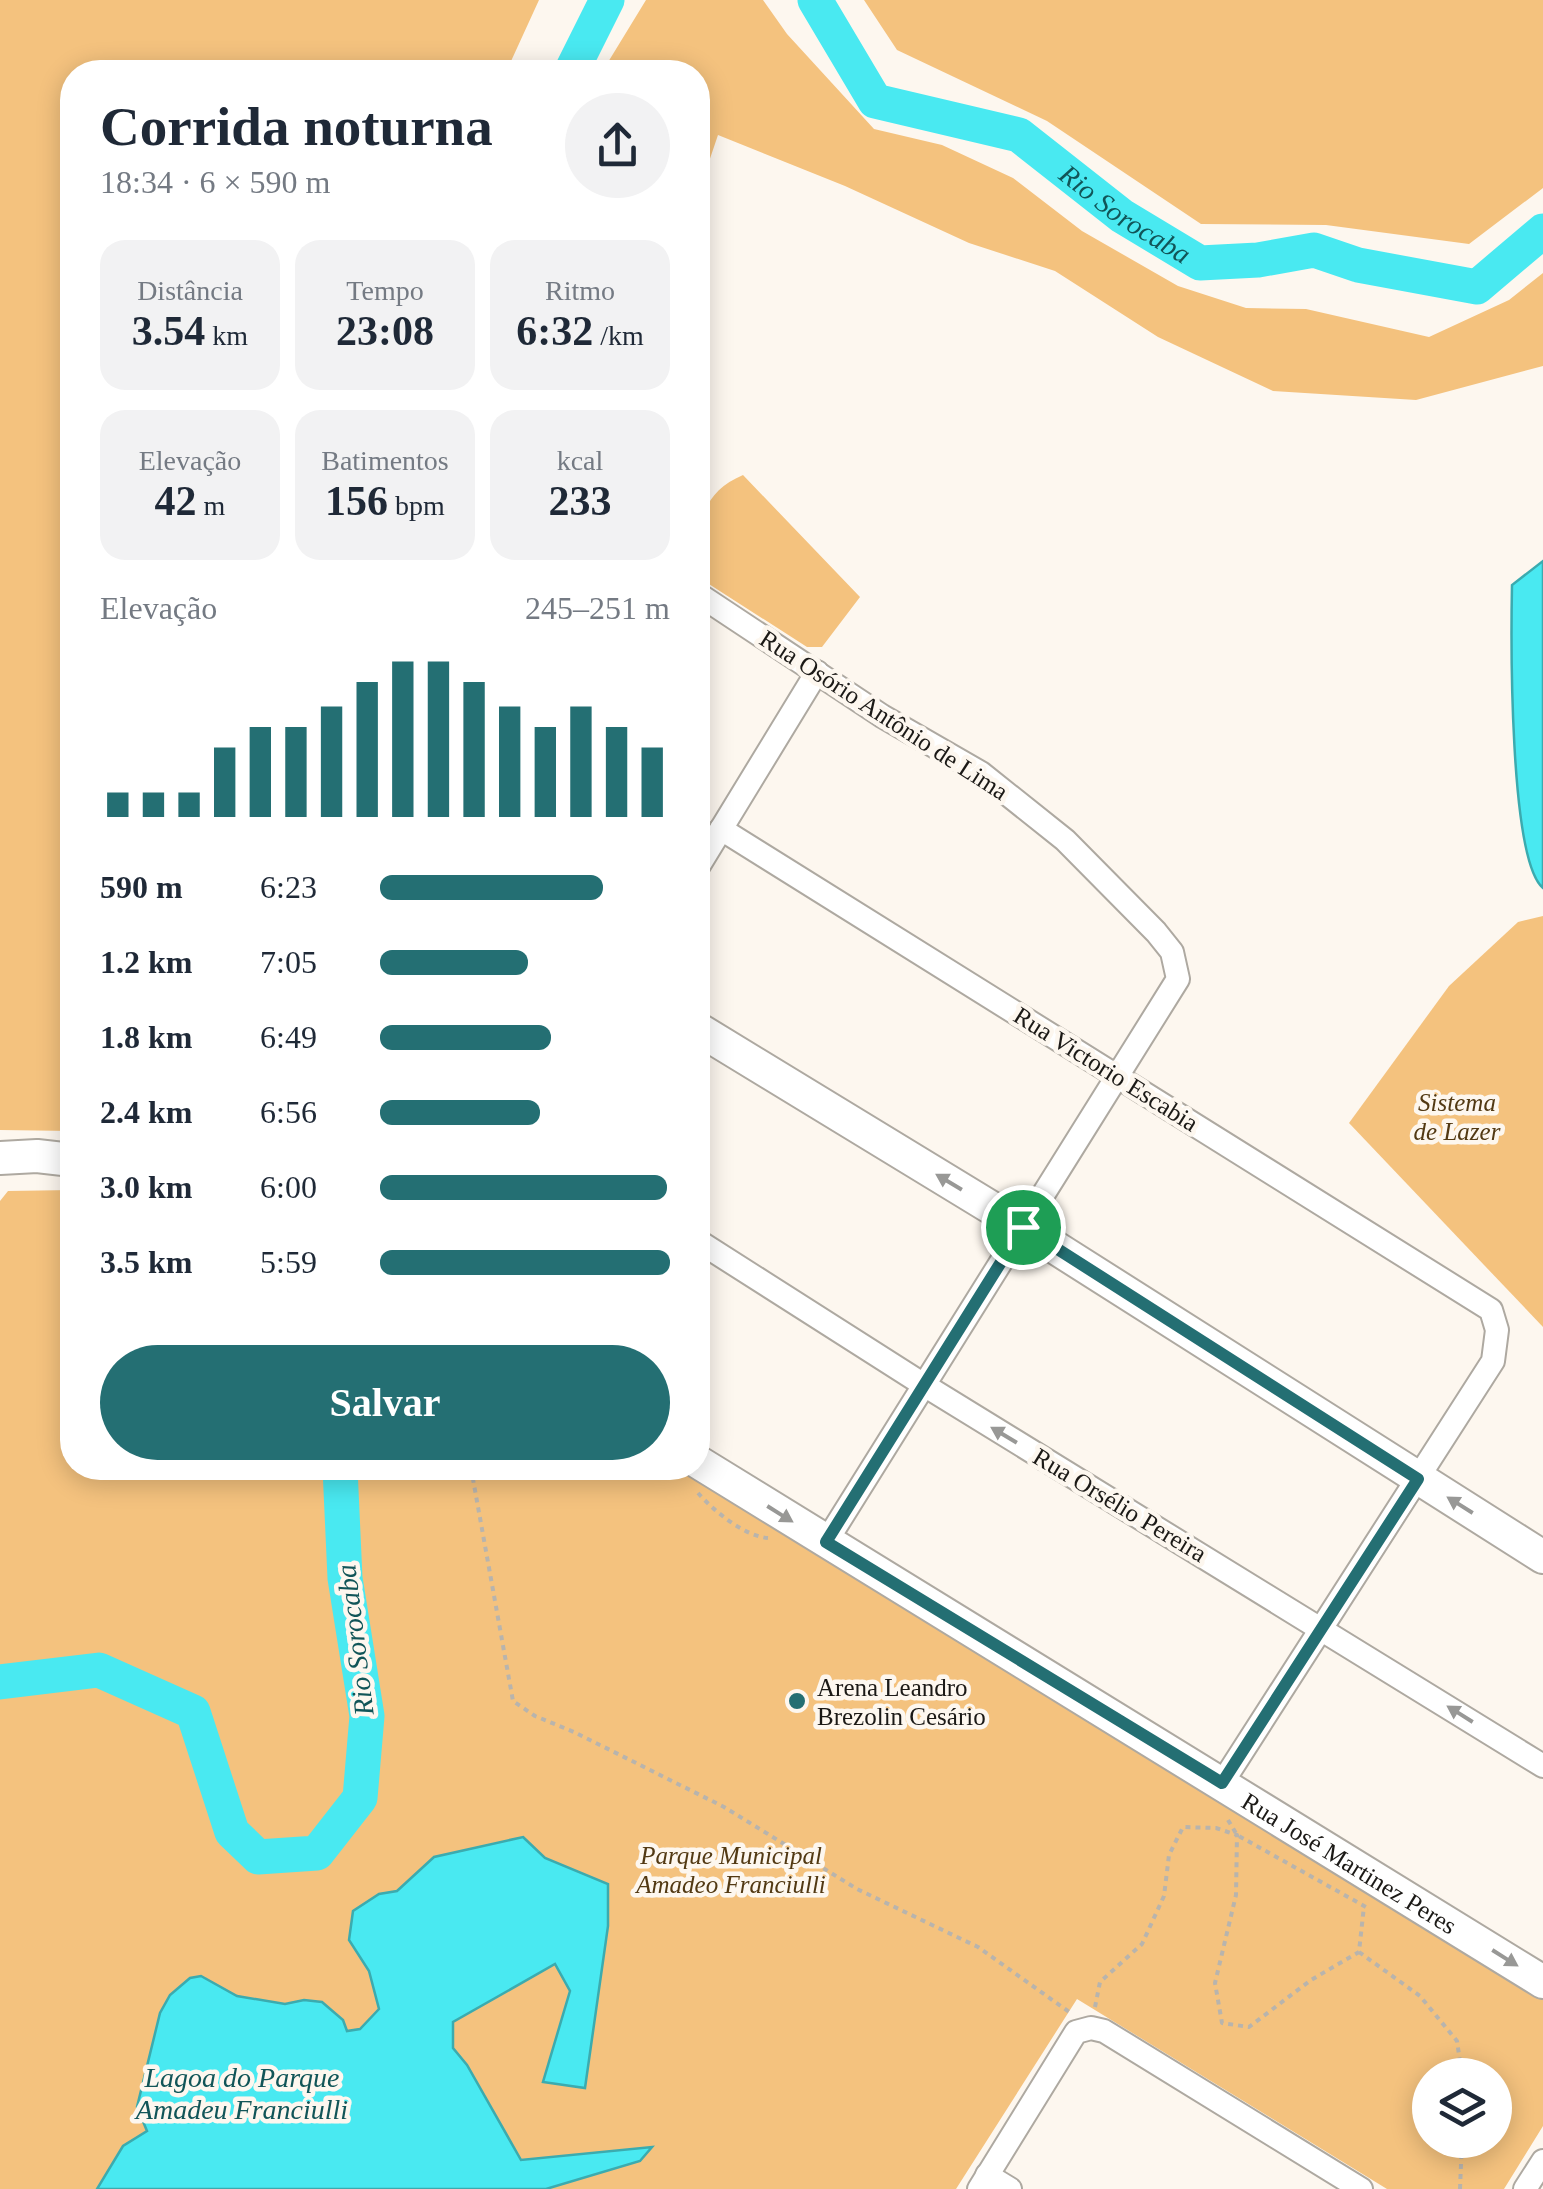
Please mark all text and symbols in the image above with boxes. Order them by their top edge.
button: share [565,93,670,198]
text: Corrida noturna [100,96,493,157]
water label: Rio Sorocaba [1053,157,1196,269]
text: 18:34 · 6 × 590 m [100,164,330,200]
text: Distância [137,275,243,306]
text: Tempo [346,275,424,306]
text: Ritmo [545,275,615,306]
text: 3.54 [132,308,205,354]
text: 23:08 [336,308,434,354]
text: 6:32 [516,308,593,354]
text: km [205,320,248,351]
text: /km [593,320,644,351]
text: Elevação [139,445,241,476]
text: Batimentos [321,445,449,476]
text: kcal [557,445,603,476]
text: 42 [155,478,197,524]
text: 156 [325,478,388,524]
text: 233 [549,478,612,524]
text: m [197,490,225,521]
text: bpm [388,490,445,521]
text: Elevação [100,590,217,626]
text: 245–251 m [525,590,670,626]
street label: Rua Osório Antônio de Lima [755,625,1013,805]
text: 590 m [100,869,183,905]
text: 6:23 [260,869,317,905]
text: 1.2 km [100,944,192,980]
text: 7:05 [260,944,317,980]
street label: Rua Victorio Escabia [1009,1001,1203,1137]
text: 1.8 km [100,1019,192,1055]
text: 6:49 [260,1019,317,1055]
park label: Sistema de Lazer [1414,1089,1501,1145]
text: 2.4 km [100,1094,192,1130]
text: 6:56 [260,1094,317,1130]
text: 3.0 km [100,1169,192,1205]
text: 6:00 [260,1169,317,1205]
one-way arrow [935,1174,963,1191]
pin [981,1185,1066,1270]
icon: arrive [996,1200,1051,1255]
text: 3.5 km [100,1244,192,1280]
text: 5:59 [260,1244,317,1280]
button: Salvar [100,1345,670,1460]
one-way arrow [991,1426,1018,1444]
street label: Rua Orsélio Pereira [1029,1443,1211,1567]
one-way arrow [1446,1497,1474,1514]
one-way arrow [766,1505,794,1522]
water label: Rio Sorocaba [330,1563,380,1718]
place label: Arena Leandro Brezolin Cesário [817,1674,986,1730]
marker: Arena Leandro Brezolin Cesário [786,1690,808,1712]
one-way arrow [1447,1706,1474,1724]
street label: Rua José Martinez Peres [1237,1787,1462,1939]
park label: Parque Municipal Amadeo Franciulli [634,1842,826,1898]
one-way arrow [1491,1949,1519,1967]
map controls [1412,2058,1512,2158]
button: layers [1412,2058,1512,2158]
water label: Lagoa do Parque Amadeu Franciulli [134,2062,348,2125]

